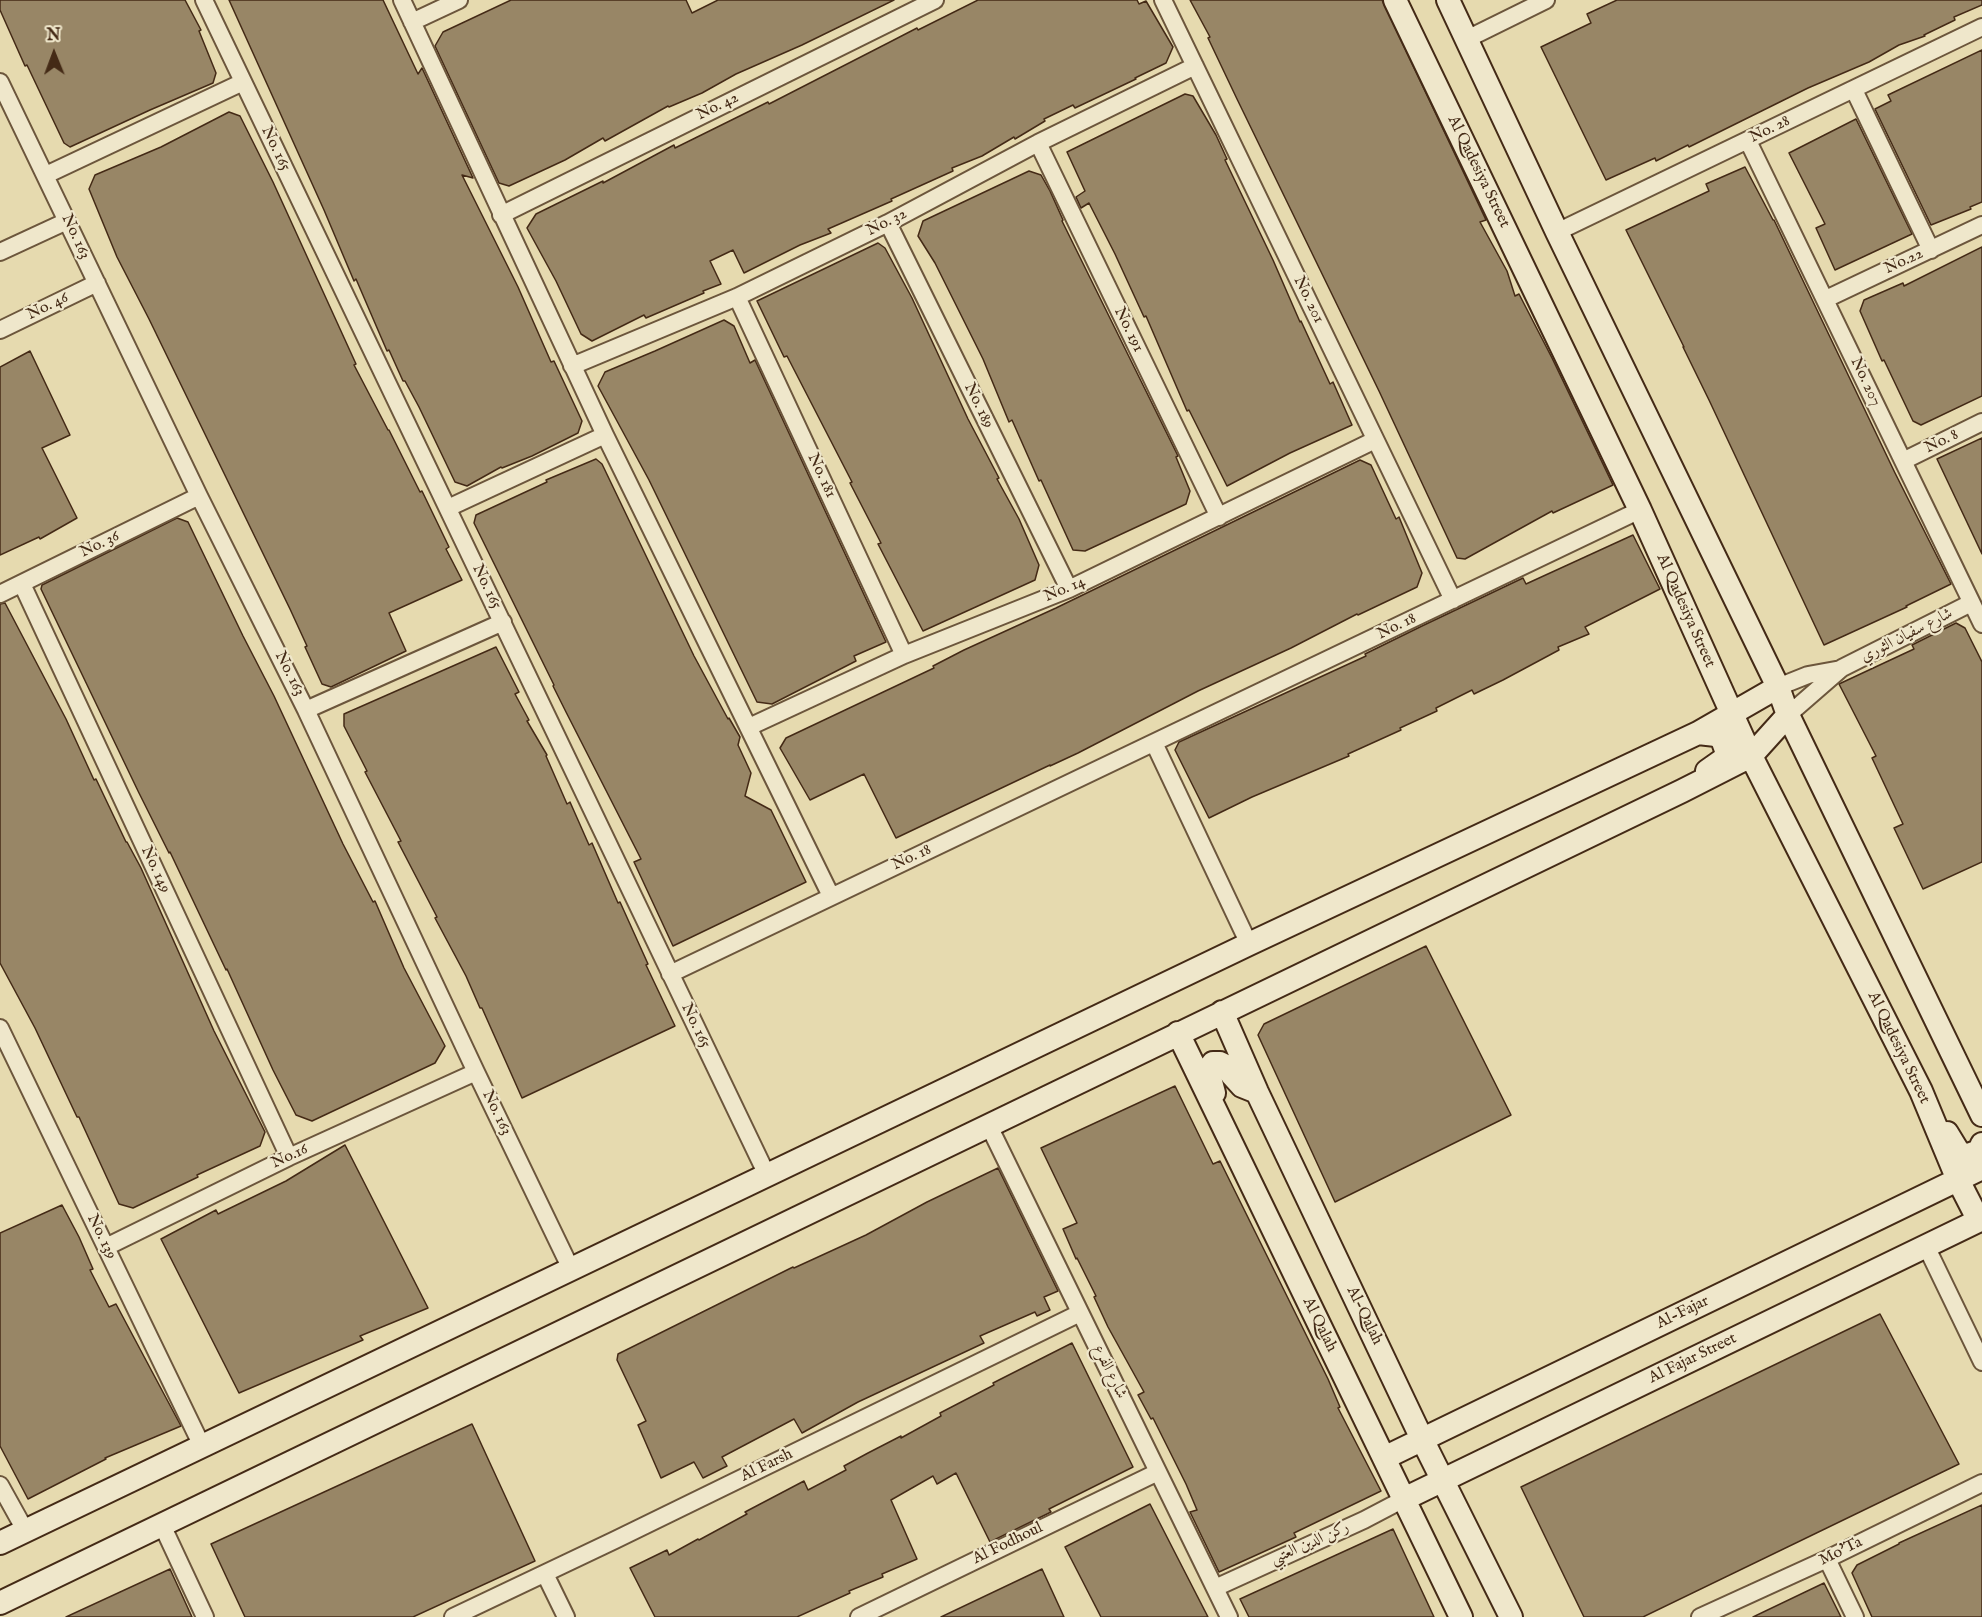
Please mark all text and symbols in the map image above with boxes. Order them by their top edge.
north arrow [24,24,84,84]
text: N [47,26,61,46]
street label: No. 42 [694,89,742,125]
street label: No. 28 [1747,112,1793,148]
street label: Al Qadesiya Street [1443,113,1513,231]
street label: No. 165 [256,123,294,175]
street label: No. 32 [864,205,910,241]
street label: No. 163 [56,211,94,263]
street label: No.22 [1882,245,1926,279]
street label: No. 201 [1288,273,1328,327]
street label: No. 46 [24,289,72,325]
street label: No. 191 [1109,304,1147,356]
street label: No. 207 [1845,354,1885,410]
street label: No. 189 [959,380,997,432]
street label: No. 8 [1922,426,1962,458]
street label: No. 181 [802,451,840,501]
street label: No. 36 [77,527,123,563]
street label: Al Qadesiya Street [1651,551,1719,671]
street label: No. 165 [467,561,505,613]
street label: No. 14 [1042,573,1088,607]
street label: شارع سفيان الثوري [1858,605,1956,667]
street label: No. 18 [1374,609,1420,645]
street label: No. 163 [270,648,308,700]
street label: No. 18 [889,841,935,875]
street label: No. 149 [136,843,174,897]
street label: Al Qadesiya Street [1863,989,1933,1107]
street label: No. 165 [676,1000,714,1052]
street label: No. 163 [477,1087,515,1139]
street label: No.16 [269,1140,311,1174]
street label: No. 139 [82,1211,120,1263]
street label: Al-Qalah [1342,1284,1386,1348]
street label: Al-Fajar [1654,1292,1712,1334]
street label: Al Qalah [1298,1294,1340,1356]
street label: Al Fajar Street [1646,1329,1740,1389]
street label: شارع الفرع [1088,1342,1130,1402]
street label: Al Farsh [738,1445,796,1487]
street label: ركن الدين العتبي [1268,1518,1352,1570]
street label: Al Fodhoul [970,1519,1046,1569]
street label: Mo'Ta [1816,1533,1866,1571]

